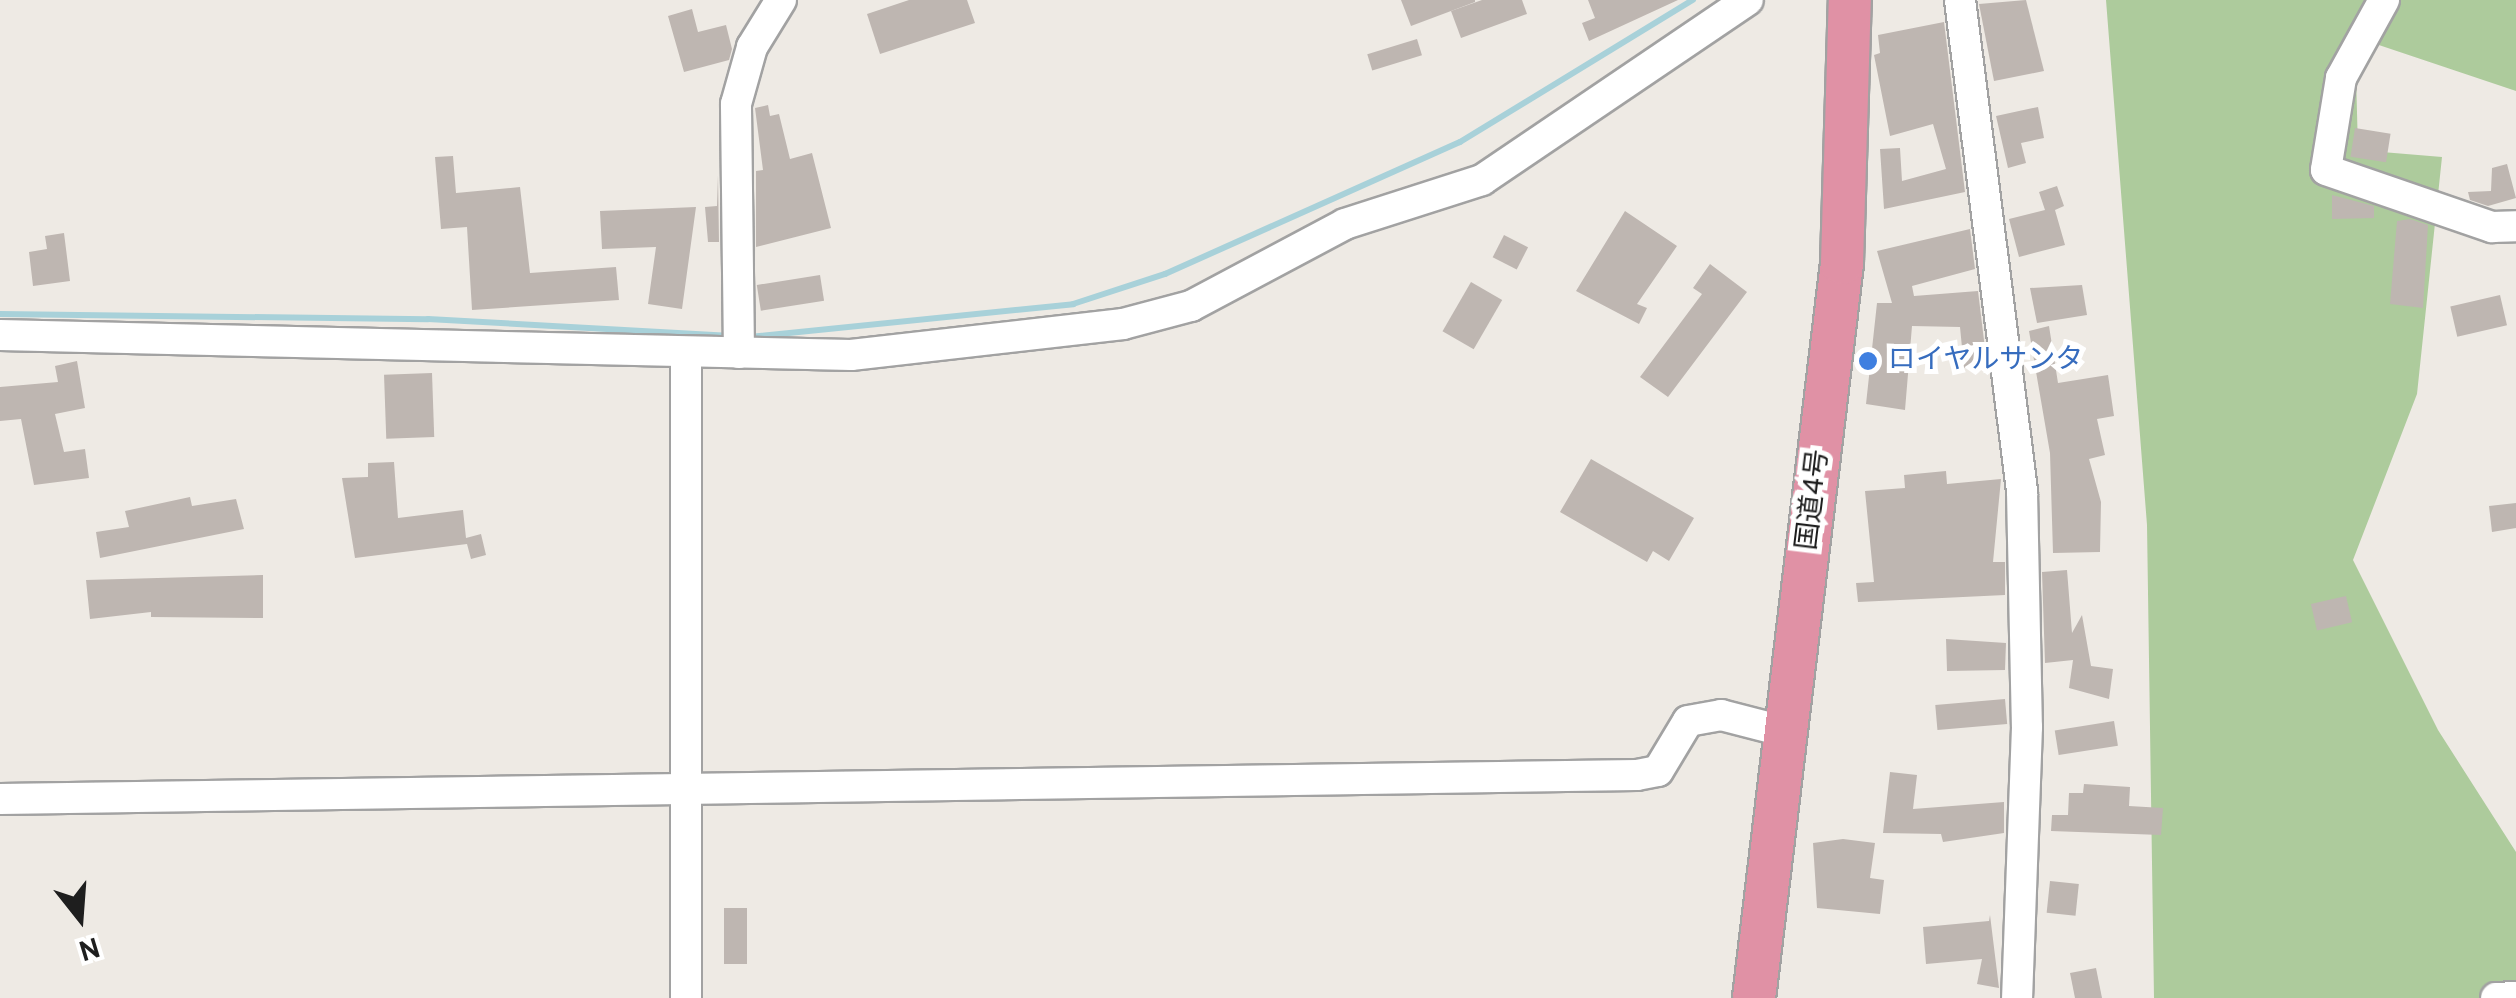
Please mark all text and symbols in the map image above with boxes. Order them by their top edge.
place label: ロイヤルサンタ [1888,344,2084,378]
marker: ロイヤルサンタ [1857,350,1879,372]
street label: 国道4号 [1791,448,1837,552]
north arrow [30,868,130,968]
text: N [74,927,104,967]

